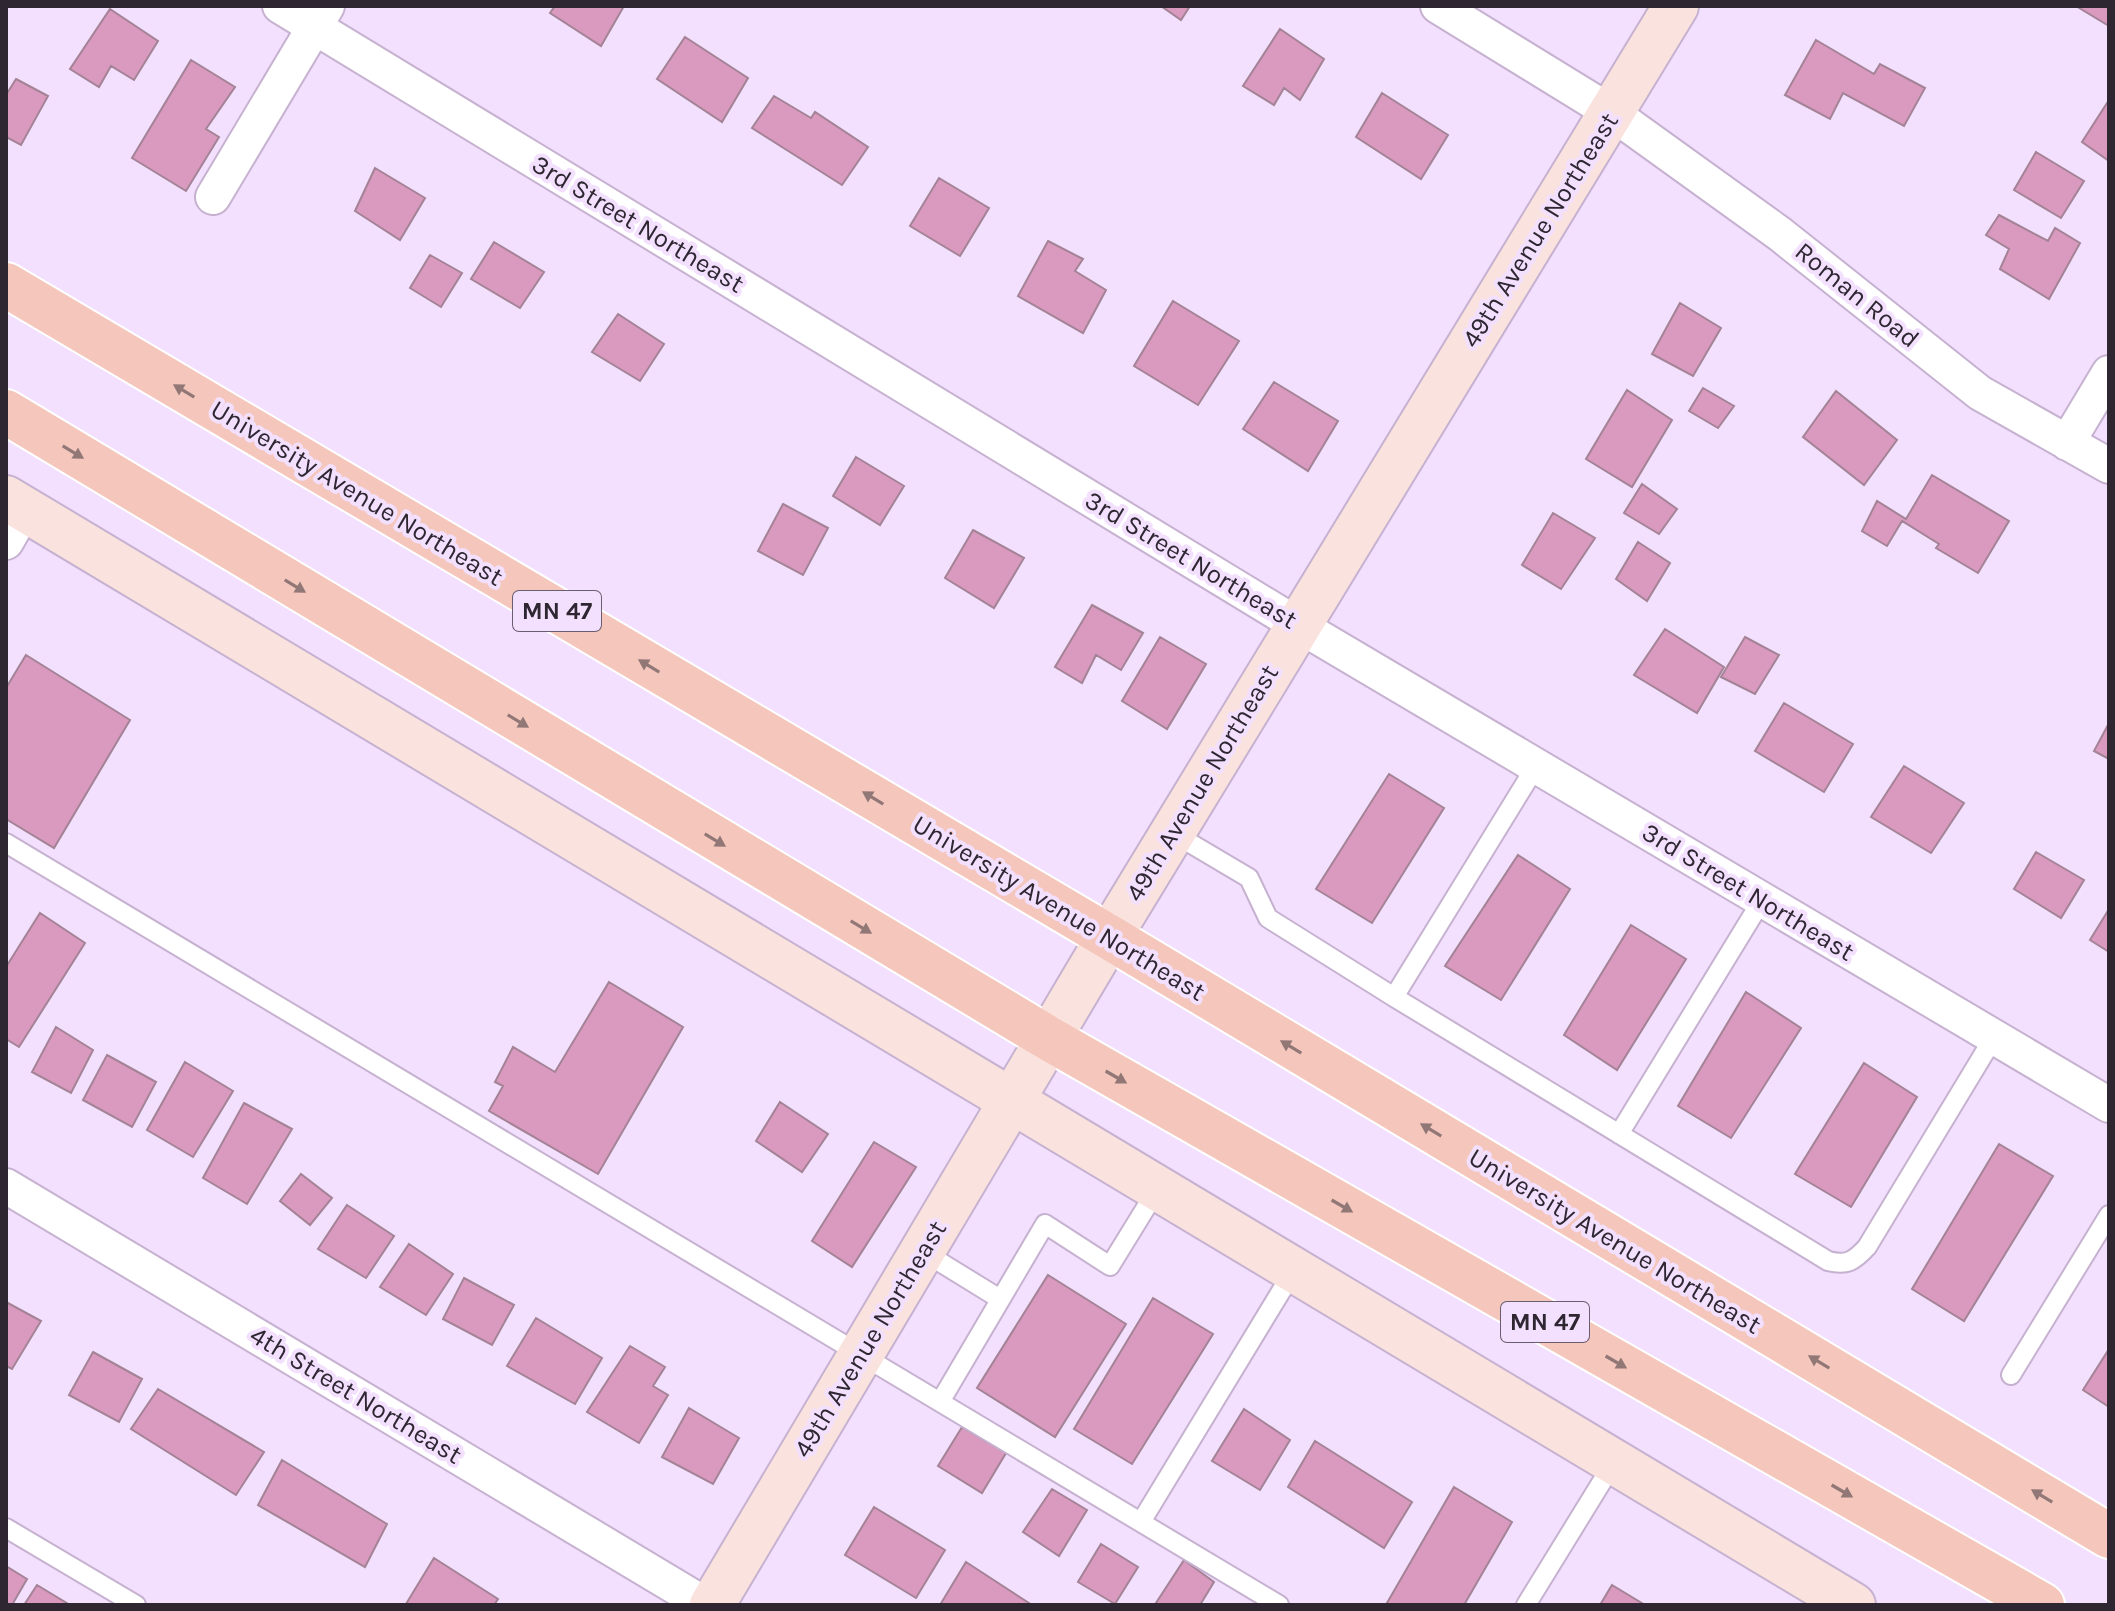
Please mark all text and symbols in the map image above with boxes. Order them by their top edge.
street label: 49th Avenue Northeast [1455,107,1625,353]
street label: 3rd Street Northeast [526,148,750,300]
street label: Roman Road [1789,236,1925,354]
one-way arrow [173,384,195,398]
street label: University Avenue Northeast [205,393,509,593]
one-way arrow [62,445,84,459]
street label: 3rd Street Northeast [1079,484,1303,636]
one-way arrow [284,579,306,593]
road number: MN 47 [513,591,601,631]
one-way arrow [638,659,660,673]
street label: 49th Avenue Northeast [1119,659,1285,907]
one-way arrow [507,713,529,727]
one-way arrow [862,791,884,805]
street label: University Avenue Northeast [907,808,1211,1008]
street label: 3rd Street Northeast [1636,816,1860,968]
one-way arrow [704,832,726,846]
one-way arrow [850,920,872,934]
one-way arrow [1280,1040,1302,1054]
one-way arrow [1105,1070,1127,1084]
one-way arrow [1420,1123,1442,1137]
street label: University Avenue Northeast [1463,1141,1767,1341]
one-way arrow [1330,1199,1353,1213]
street label: 49th Avenue Northeast [787,1215,953,1463]
road number: MN 47 [1501,1302,1589,1342]
street label: 4th Street Northeast [244,1319,468,1471]
one-way arrow [1605,1355,1627,1369]
one-way arrow [1808,1356,1830,1370]
one-way arrow [1831,1484,1853,1498]
one-way arrow [2031,1489,2053,1503]

